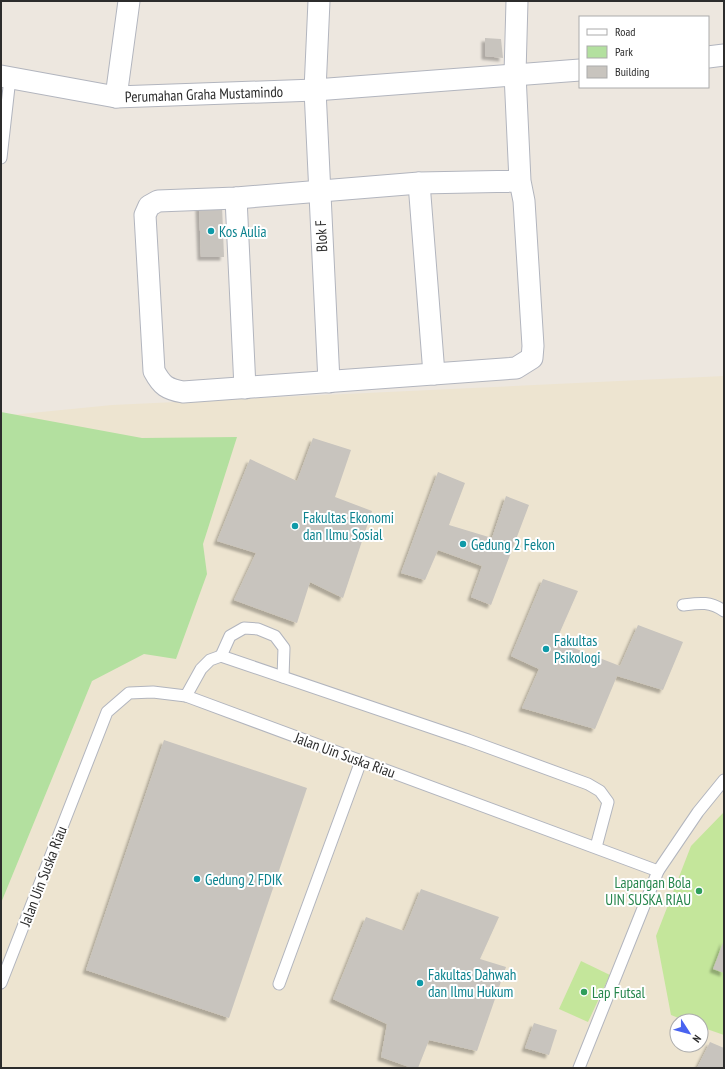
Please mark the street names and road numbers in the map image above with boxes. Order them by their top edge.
street label: Perumahan Graha Mustamindo [125,82,283,106]
street label: Blok F [311,220,331,252]
street label: Jalan Uin Suska Riau [291,728,398,782]
street label: Jalan Uin Suska Riau [15,823,71,930]

